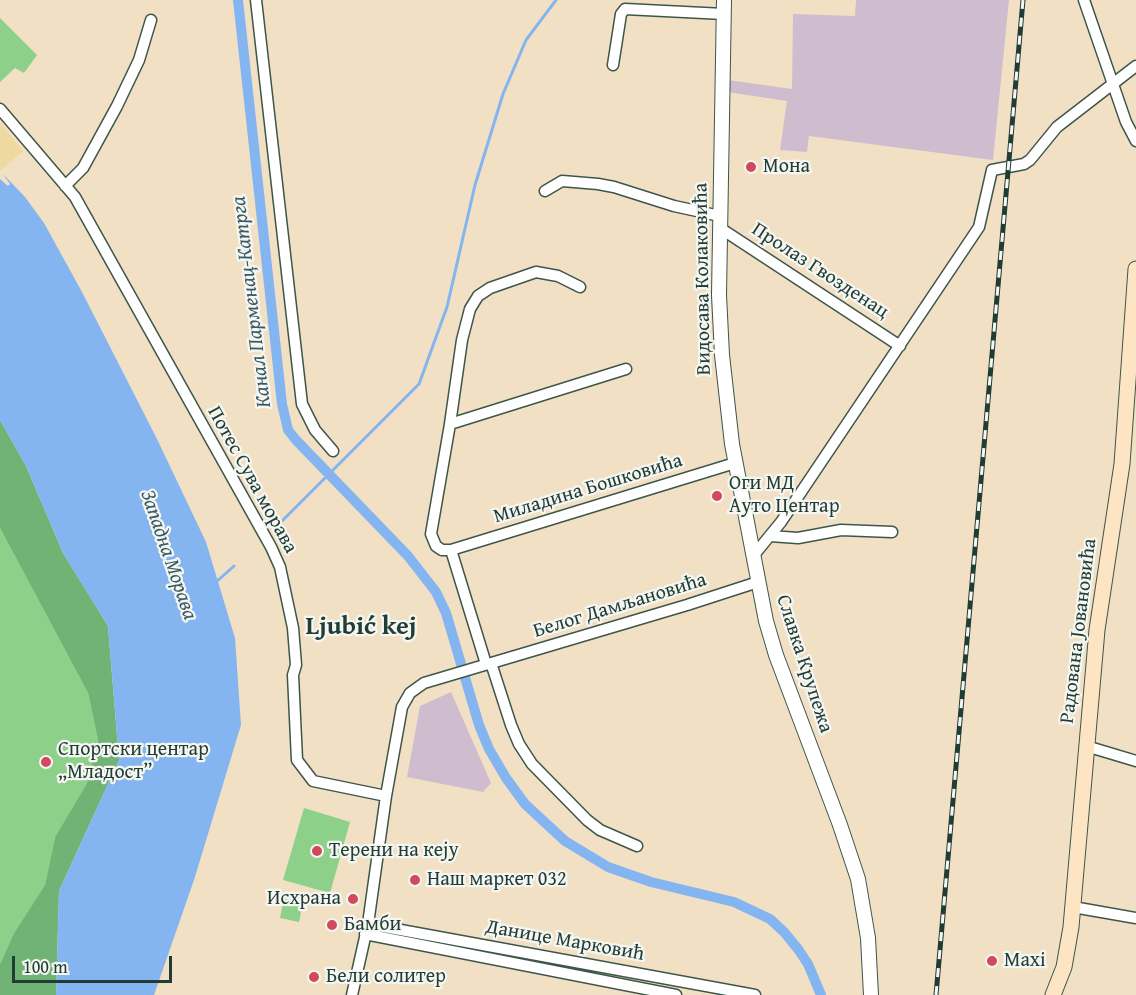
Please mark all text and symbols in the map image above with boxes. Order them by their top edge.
place label: Мона [763,155,810,179]
marker: Мона [744,160,758,174]
street label: Видосава Колаковића [689,183,717,375]
water label: Канал Парменац-Катрга [227,195,277,409]
street label: Пролаз Гвозденац [747,218,893,324]
street label: Потес Сува морава [202,402,302,558]
street label: Миладина Бошковића [491,449,685,529]
place label: Оги МД Ауто Центар [729,472,839,519]
water label: Западна Морава [134,487,202,623]
marker: Оги МД Ауто Центар [710,489,724,503]
street label: Радована Јовановића [1056,537,1102,725]
street label: Белог Дамљановића [531,568,709,644]
street label: Славка Крупежа [770,592,838,736]
district label: Ljubić kej [306,611,416,643]
place label: Спортски центар „Младост” [58,738,209,785]
marker: Спортски центар „Младост” [39,755,53,769]
place label: Терени на кеју [329,839,459,863]
marker: Терени на кеју [310,844,324,858]
place label: Наш маркет 032 [427,868,567,892]
marker: Наш маркет 032 [408,873,422,887]
place label: Исхрана [267,887,341,911]
marker: Исхрана [346,892,360,906]
place label: Бамби [344,913,401,937]
street label: Данице Марковић [484,915,646,967]
marker: Бамби [325,918,339,932]
scale bar [15,944,176,982]
place label: Maxi [1004,949,1046,973]
text: 100 m [23,953,68,980]
marker: Maxi [985,954,999,968]
place label: Бели солитер [326,965,446,989]
marker: Бели солитер [307,970,321,984]

